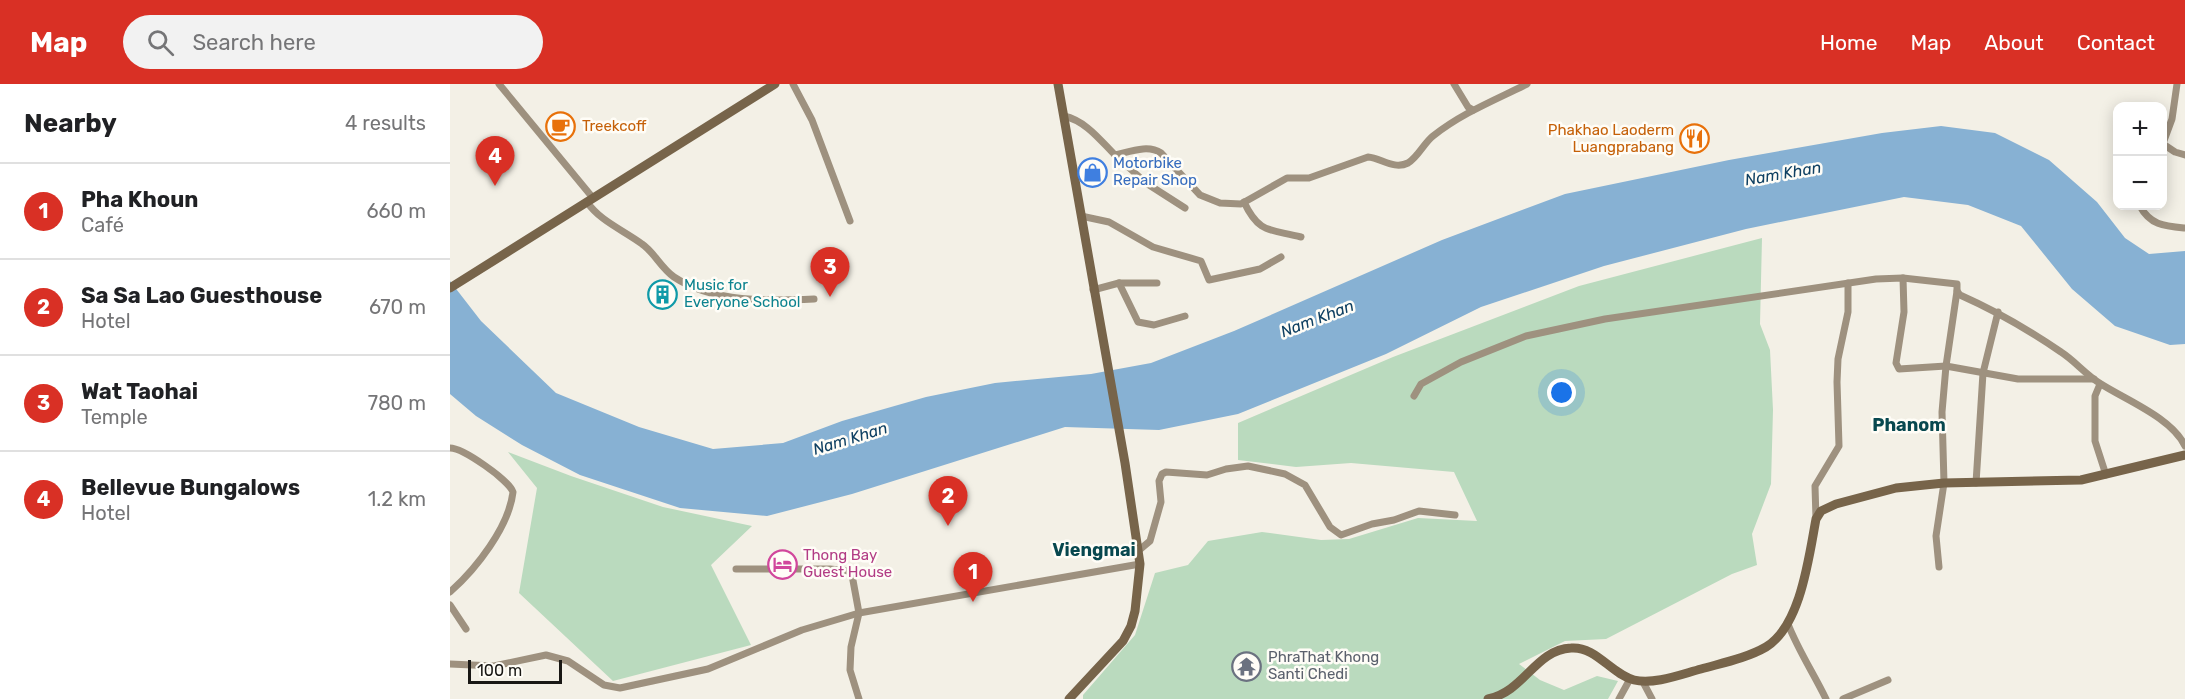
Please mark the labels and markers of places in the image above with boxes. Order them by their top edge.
cafe icon: Treekcoff [545,110,577,142]
place label: Treekcoff [582,117,647,135]
place label: Phakhao Laoderm Luangprabang [1548,121,1674,156]
restaurant icon: Phakhao Laoderm Luangprabang [1679,123,1711,155]
pin: 4 [476,136,514,186]
place label: Motorbike Repair Shop [1113,154,1197,189]
shop icon: Motorbike Repair Shop [1076,156,1108,188]
pin: 3 [810,248,850,297]
place label: Music for Everyone School [684,276,800,311]
building icon: Music for Everyone School [647,278,679,310]
pin: 2 [928,476,968,526]
place label: Thong Bay Guest House [803,546,892,581]
hotel icon: Thong Bay Guest House [766,548,798,580]
pin: 1 [954,552,992,602]
place label: PhraThat Khong Santi Chedi [1268,648,1379,683]
temple icon: PhraThat Khong Santi Chedi [1231,650,1263,682]

